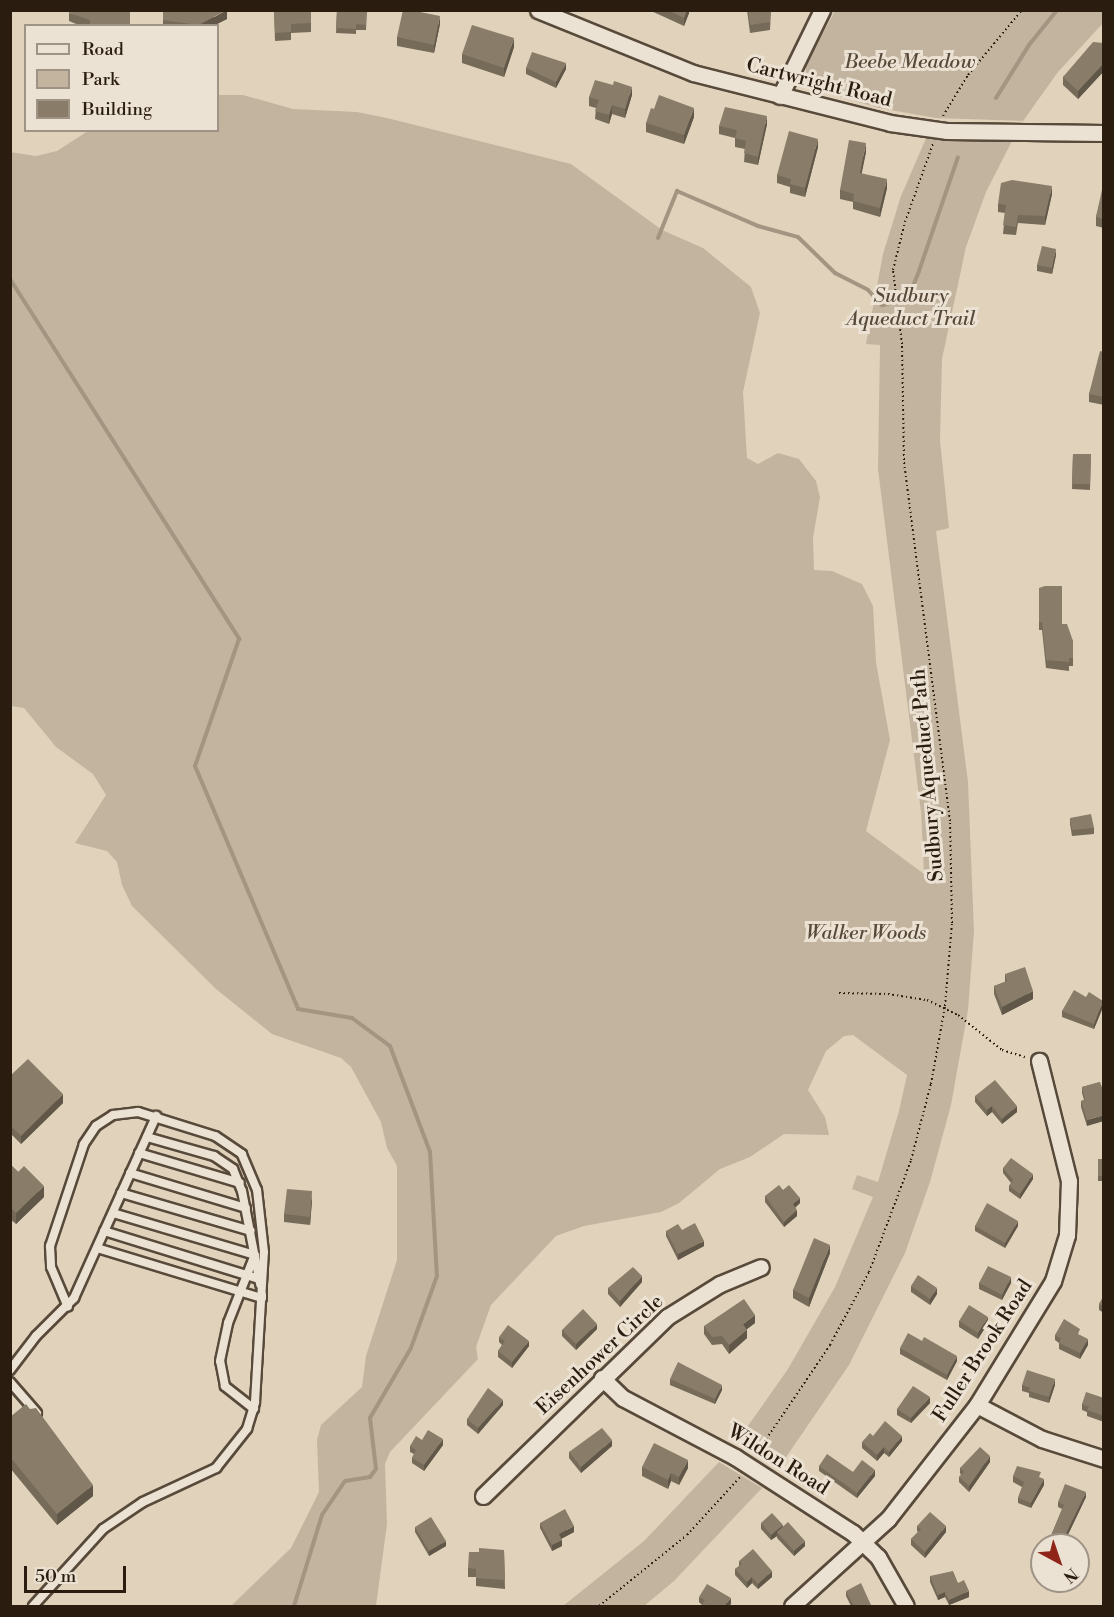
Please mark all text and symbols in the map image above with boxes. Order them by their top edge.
legend [24,24,219,132]
text: Road [82,38,124,61]
park label: Beebe Meadow [845,50,975,74]
street label: Cartwright Road [744,53,894,113]
text: Park [82,68,119,91]
text: Building [82,98,152,121]
park label: Sudbury Aqueduct Trail [847,285,975,332]
street label: Sudbury Aqueduct Path [907,668,949,882]
park label: Walker Woods [806,921,926,945]
street label: Fuller Brook Road [928,1275,1038,1427]
street label: Eisenhower Circle [531,1290,669,1420]
street label: Wildon Road [723,1419,833,1501]
north arrow [1030,1533,1090,1593]
scale bar [27,1554,129,1592]
text: N [1059,1564,1082,1587]
text: 50 m [35,1565,76,1588]

